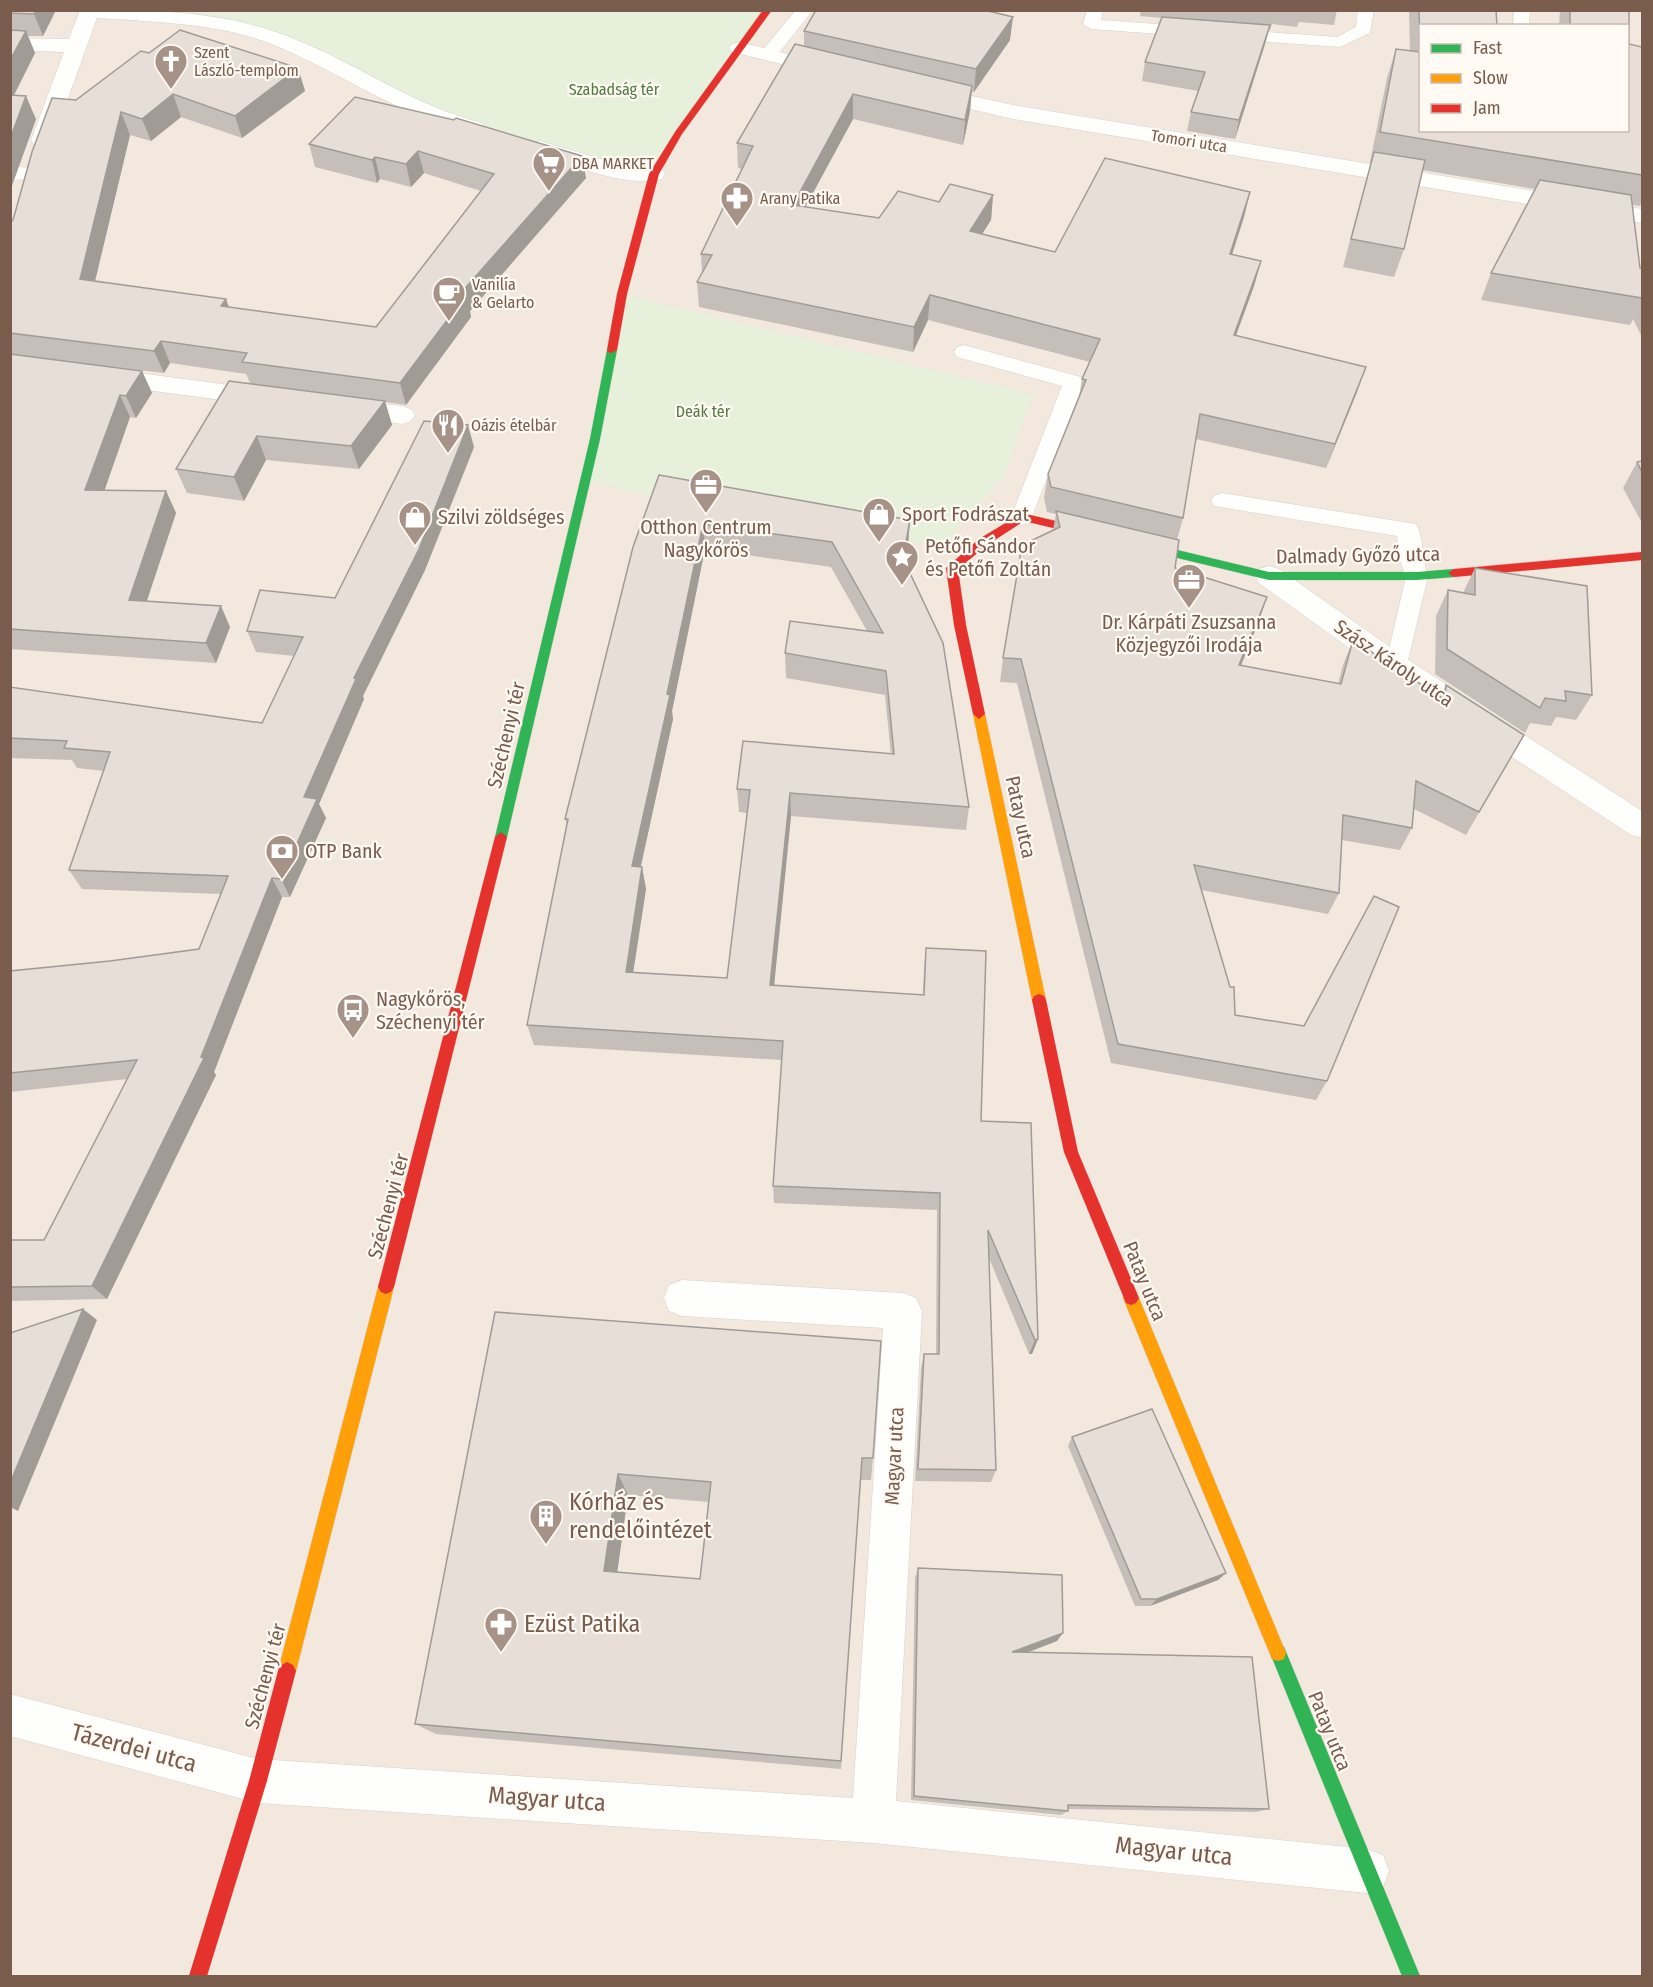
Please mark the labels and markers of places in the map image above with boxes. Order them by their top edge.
church icon: Szent László-templom [153,43,189,90]
place label: Szent László-templom [194,43,299,80]
supermarket icon: DBA MARKET [531,145,567,192]
place label: DBA MARKET [572,154,655,173]
pharmacy icon: Arany Patika [719,180,755,227]
place label: Arany Patika [760,189,840,208]
cafe icon: Vanilía & Gelarto [431,275,467,322]
place label: Vanilía & Gelarto [472,275,534,312]
restaurant icon: Oázis ételbár [430,407,466,454]
place label: Oázis ételbár [471,416,557,435]
office icon: Otthon Centrum Nagykőrös [688,467,724,514]
shop icon: Sport Fodrászat [861,496,897,543]
shop icon: Szilvi zöldséges [397,499,433,546]
place label: Sport Fodrászat [902,502,1030,526]
place label: Szilvi zöldséges [438,505,564,529]
place label: Otthon Centrum Nagykőrös [640,515,772,562]
place label: Petőfi Sándor és Petőfi Zoltán [925,534,1051,581]
place icon: Petőfi Sándor és Petőfi Zoltán [884,539,920,586]
office icon: Dr. Kárpáti Zsuzsanna Közjegyzői Irodája [1171,562,1207,609]
place label: Dr. Kárpáti Zsuzsanna Közjegyzői Irodája [1102,610,1276,657]
bank icon: OTP Bank [264,833,300,880]
place label: OTP Bank [305,839,383,863]
place label: Nagykőrös, Széchenyi tér [376,987,485,1034]
bus stop icon: Nagykőrös, Széchenyi tér [335,992,371,1039]
place label: Kórház és rendelőintézet [569,1488,712,1544]
building icon: Kórház és rendelőintézet [528,1498,564,1545]
pharmacy icon: Ezüst Patika [483,1606,519,1653]
place label: Ezüst Patika [524,1610,640,1638]

